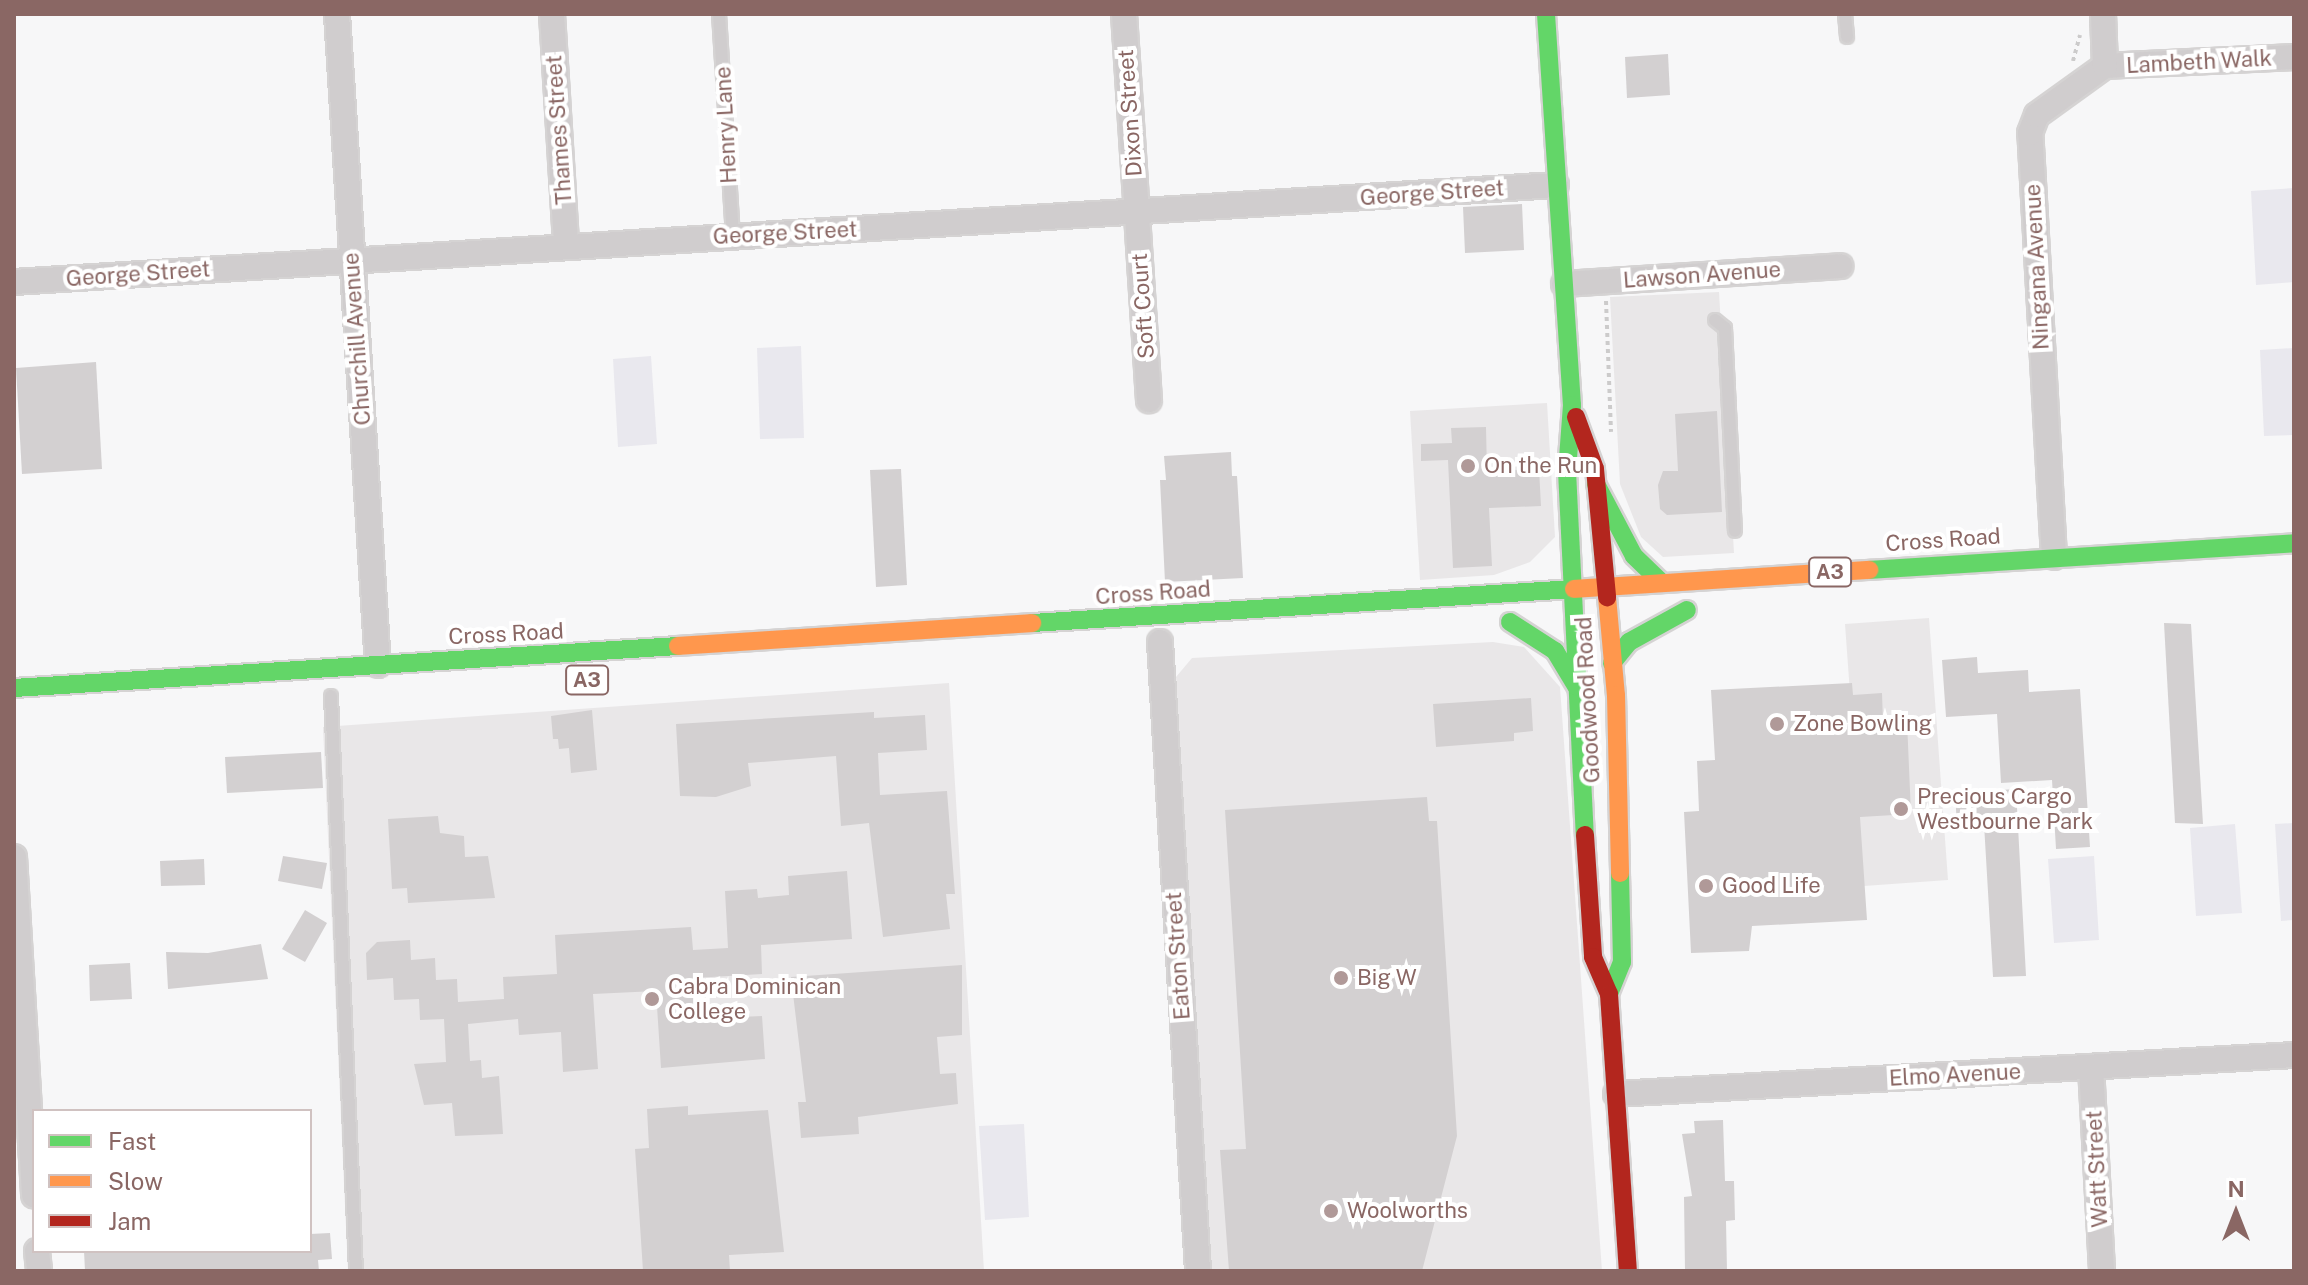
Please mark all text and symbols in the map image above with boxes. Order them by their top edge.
street label: Lambeth Walk [2125,45,2273,79]
street label: Dixon Street [1112,49,1148,177]
street label: Thames Street [541,54,577,206]
street label: Henry Lane [710,66,742,184]
street label: George Street [1359,175,1505,211]
street label: Ningana Avenue [2019,183,2055,351]
street label: George Street [712,216,858,250]
street label: Churchill Avenue [338,252,376,426]
street label: Soft Court [1126,252,1160,360]
street label: George Street [65,256,211,292]
street label: Lawson Avenue [1622,256,1782,294]
place label: On the Run [1484,453,1597,479]
marker: On the Run [1459,457,1477,475]
street label: Cross Road [1884,523,2002,557]
road number: A3 [1808,556,1852,588]
street label: Cross Road [1094,576,1212,610]
street label: Goodwood Road [1570,616,1606,784]
street label: Cross Road [448,618,564,650]
road number: A3 [565,664,609,696]
place label: Zone Bowling [1793,711,1932,737]
marker: Zone Bowling [1768,715,1786,733]
place label: Precious Cargo Westbourne Park [1917,783,2093,834]
marker: Precious Cargo Westbourne Park [1892,800,1910,818]
place label: Good Life [1722,873,1821,899]
marker: Good Life [1697,877,1715,895]
street label: Eaton Street [1160,891,1196,1021]
place label: Big W [1357,965,1417,991]
marker: Big W [1332,969,1350,987]
place label: Cabra Dominican College [668,973,841,1024]
marker: Cabra Dominican College [643,990,661,1008]
street label: Elmo Avenue [1888,1058,2022,1092]
legend [32,1109,312,1253]
street label: Watt Street [2081,1110,2113,1228]
text: Fast [108,1127,156,1155]
text: Slow [108,1167,163,1195]
north arrow [2196,1173,2276,1253]
text: N [2227,1176,2245,1202]
place label: Woolworths [1347,1198,1468,1224]
marker: Woolworths [1322,1202,1340,1220]
text: Jam [108,1207,151,1235]

